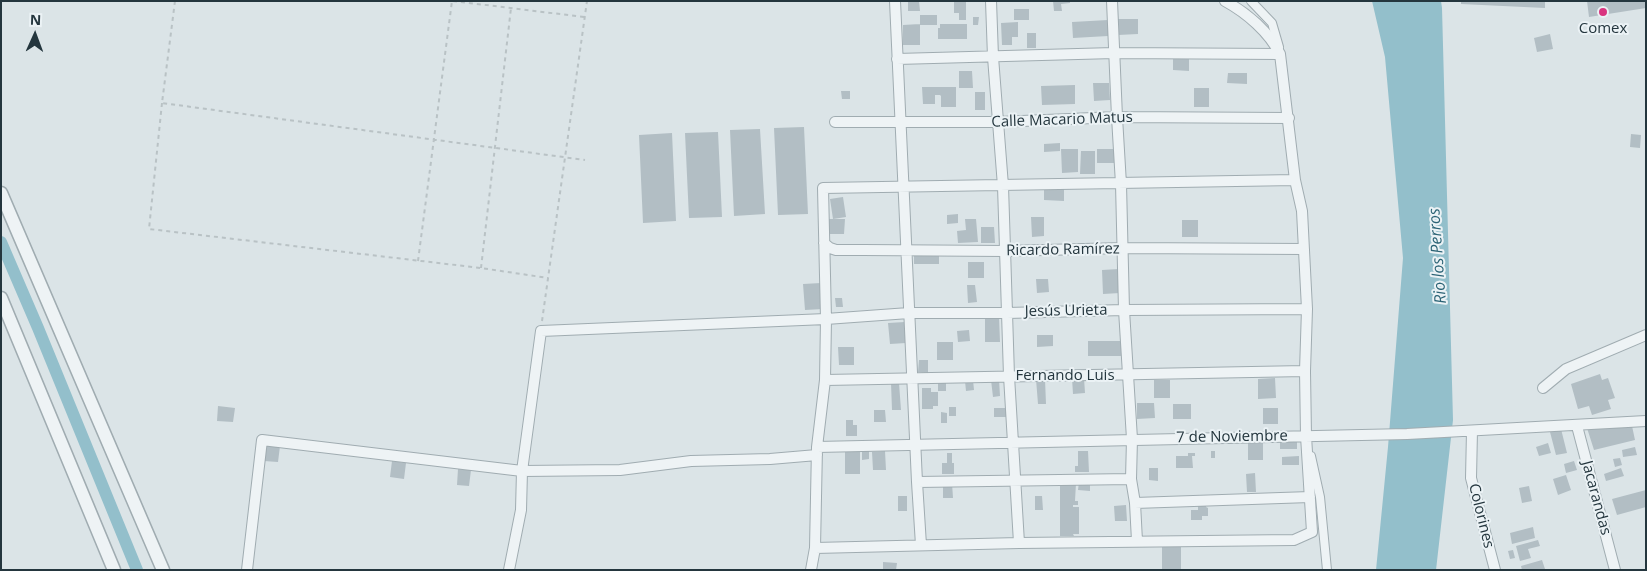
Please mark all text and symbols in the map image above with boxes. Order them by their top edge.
marker: Comex [1597,6,1609,18]
north arrow [10,10,60,60]
text: N [30,10,42,29]
place label: Comex [1579,20,1627,38]
street label: Calle Macario Matus [991,109,1133,131]
water label: Rio los Perros [1425,207,1451,305]
street label: Ricardo Ramírez [1006,240,1120,260]
street label: Jesús Urieta [1024,301,1108,321]
street label: Fernando Luis [1015,367,1115,385]
street label: 7 de Noviembre [1176,427,1288,447]
street label: Jacarandas [1577,459,1615,537]
street label: Colorines [1464,482,1498,550]

